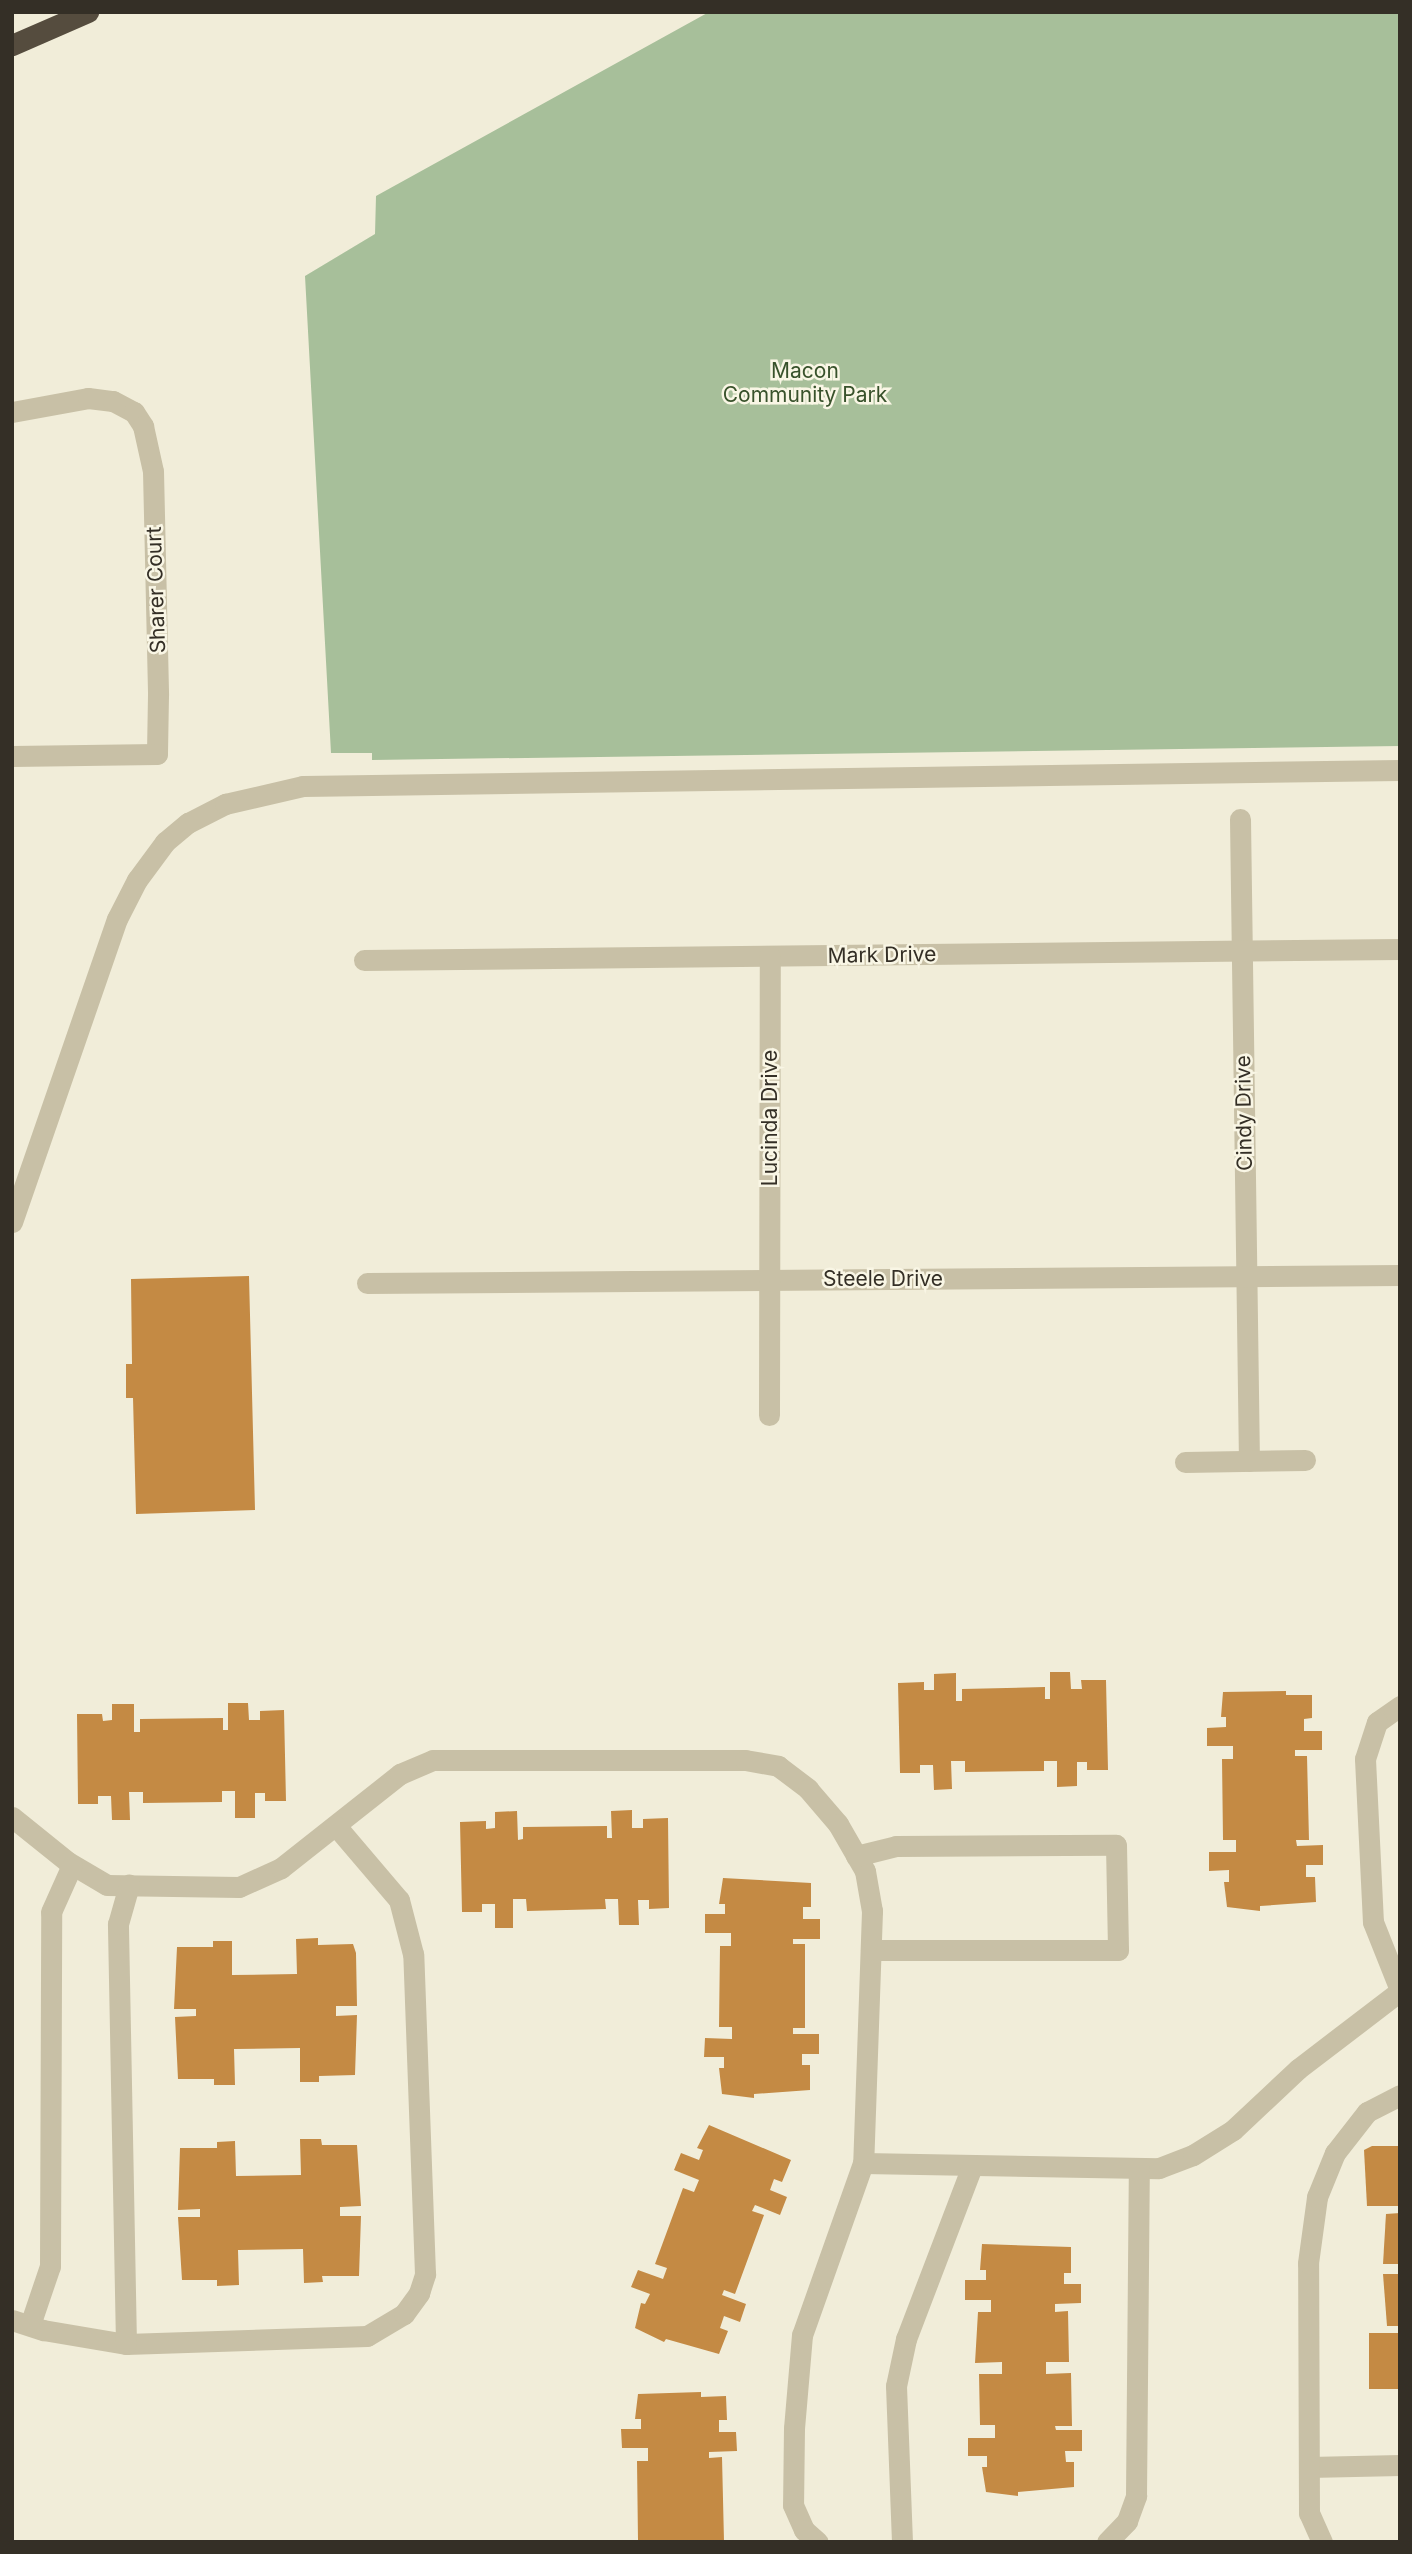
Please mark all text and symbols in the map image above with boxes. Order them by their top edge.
park label: Macon Community Park [723,358,887,408]
street label: Sharer Court [141,526,171,654]
street label: Mark Drive [828,941,936,969]
street label: Lucinda Drive [757,1050,783,1186]
street label: Cindy Drive [1230,1055,1258,1171]
street label: Steele Drive [823,1266,943,1292]

